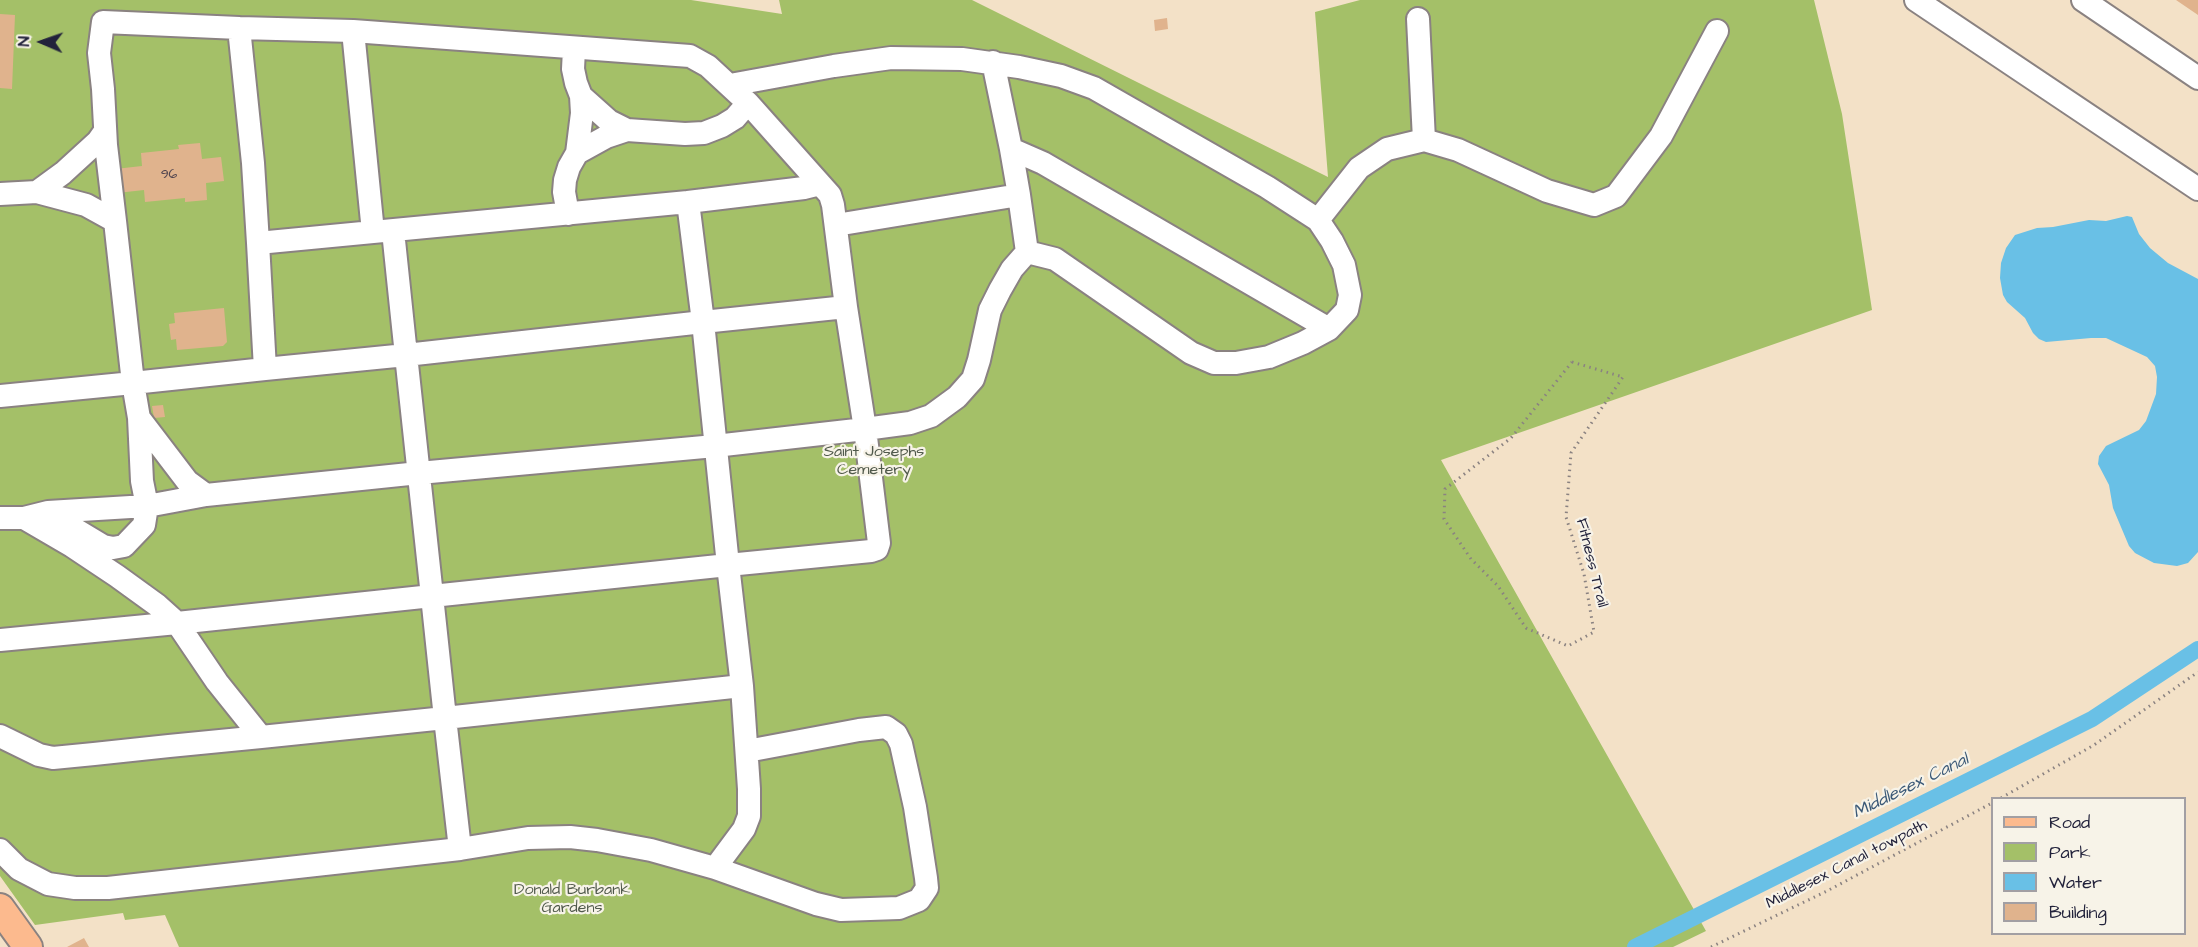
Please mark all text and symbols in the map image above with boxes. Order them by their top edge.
north arrow [12,12,72,72]
text: N [13,36,35,47]
house number: 96 [161,167,177,183]
park label: Saint Josephs Cemetery [824,443,924,481]
street label: Fitness Trail [1571,517,1611,609]
water label: Middlesex Canal [1850,750,1972,824]
legend [1991,797,2186,935]
text: Road [2049,810,2090,835]
street label: Middlesex Canal towpath [1763,816,1931,914]
text: Park [2049,840,2091,865]
text: Water [2049,870,2102,895]
park label: Donald Burbank Gardens [514,881,630,919]
text: Building [2049,900,2107,925]

